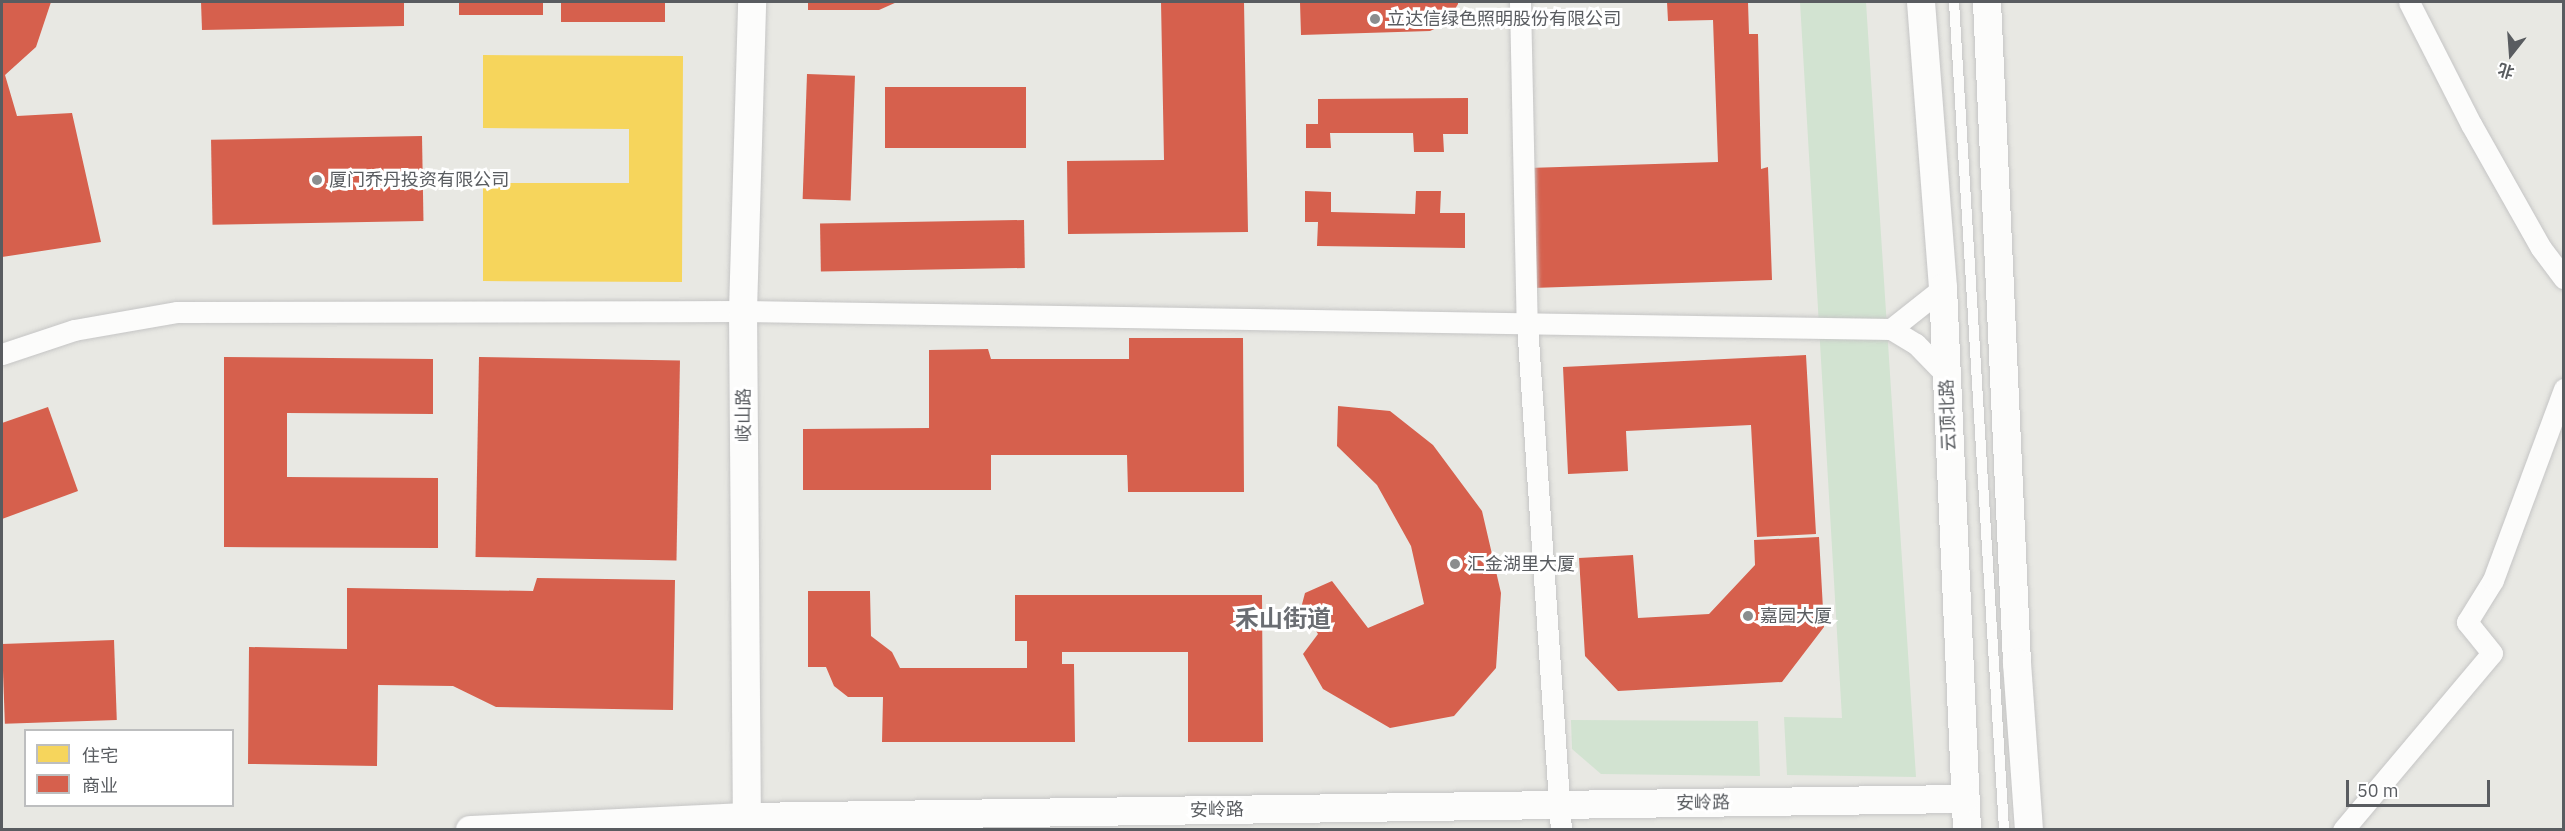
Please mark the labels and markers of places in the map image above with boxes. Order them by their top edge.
place label: 立达信绿色照明股份有限公司 [1387,8,1621,30]
marker: 立达信绿色照明股份有限公司 [1368,12,1382,26]
place label: 厦门乔丹投资有限公司 [329,169,509,191]
marker: 厦门乔丹投资有限公司 [310,173,324,187]
place label: 汇金湖里大厦 [1467,553,1575,575]
marker: 汇金湖里大厦 [1448,557,1462,571]
place label: 嘉园大厦 [1760,605,1832,627]
marker: 嘉园大厦 [1741,609,1755,623]

